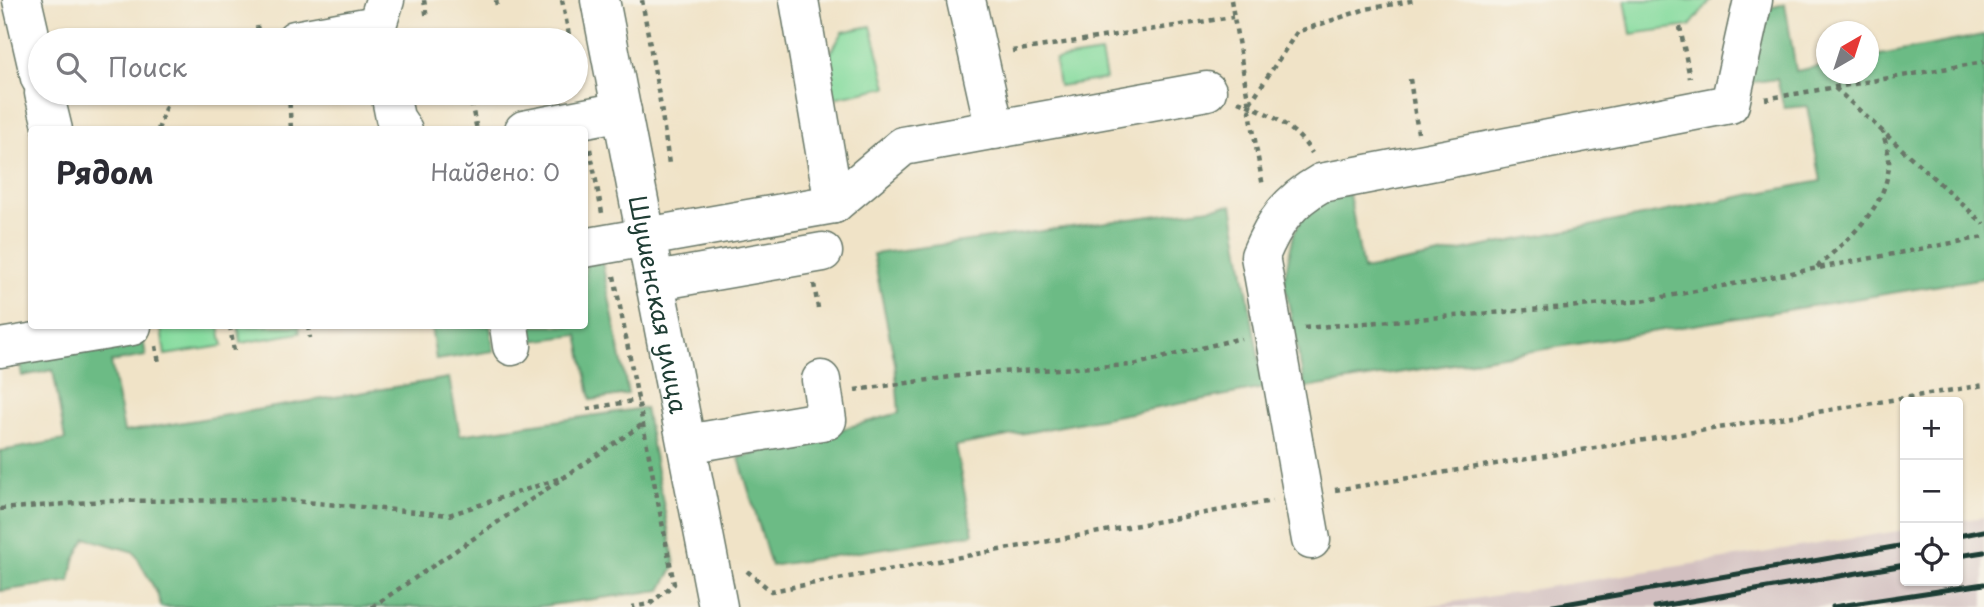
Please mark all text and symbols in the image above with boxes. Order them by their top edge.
north arrow [1816,21,1879,84]
search box [28,28,588,105]
text: Поиск [108,47,187,86]
icon: search [52,48,90,86]
text: Рядом [56,149,154,194]
text: Найдено: 0 [430,154,560,189]
street label: Шушенская улица [620,192,698,416]
map controls [1900,397,1963,586]
button: + [1900,397,1963,460]
button: − [1900,460,1963,523]
button: locate [1900,523,1963,586]

